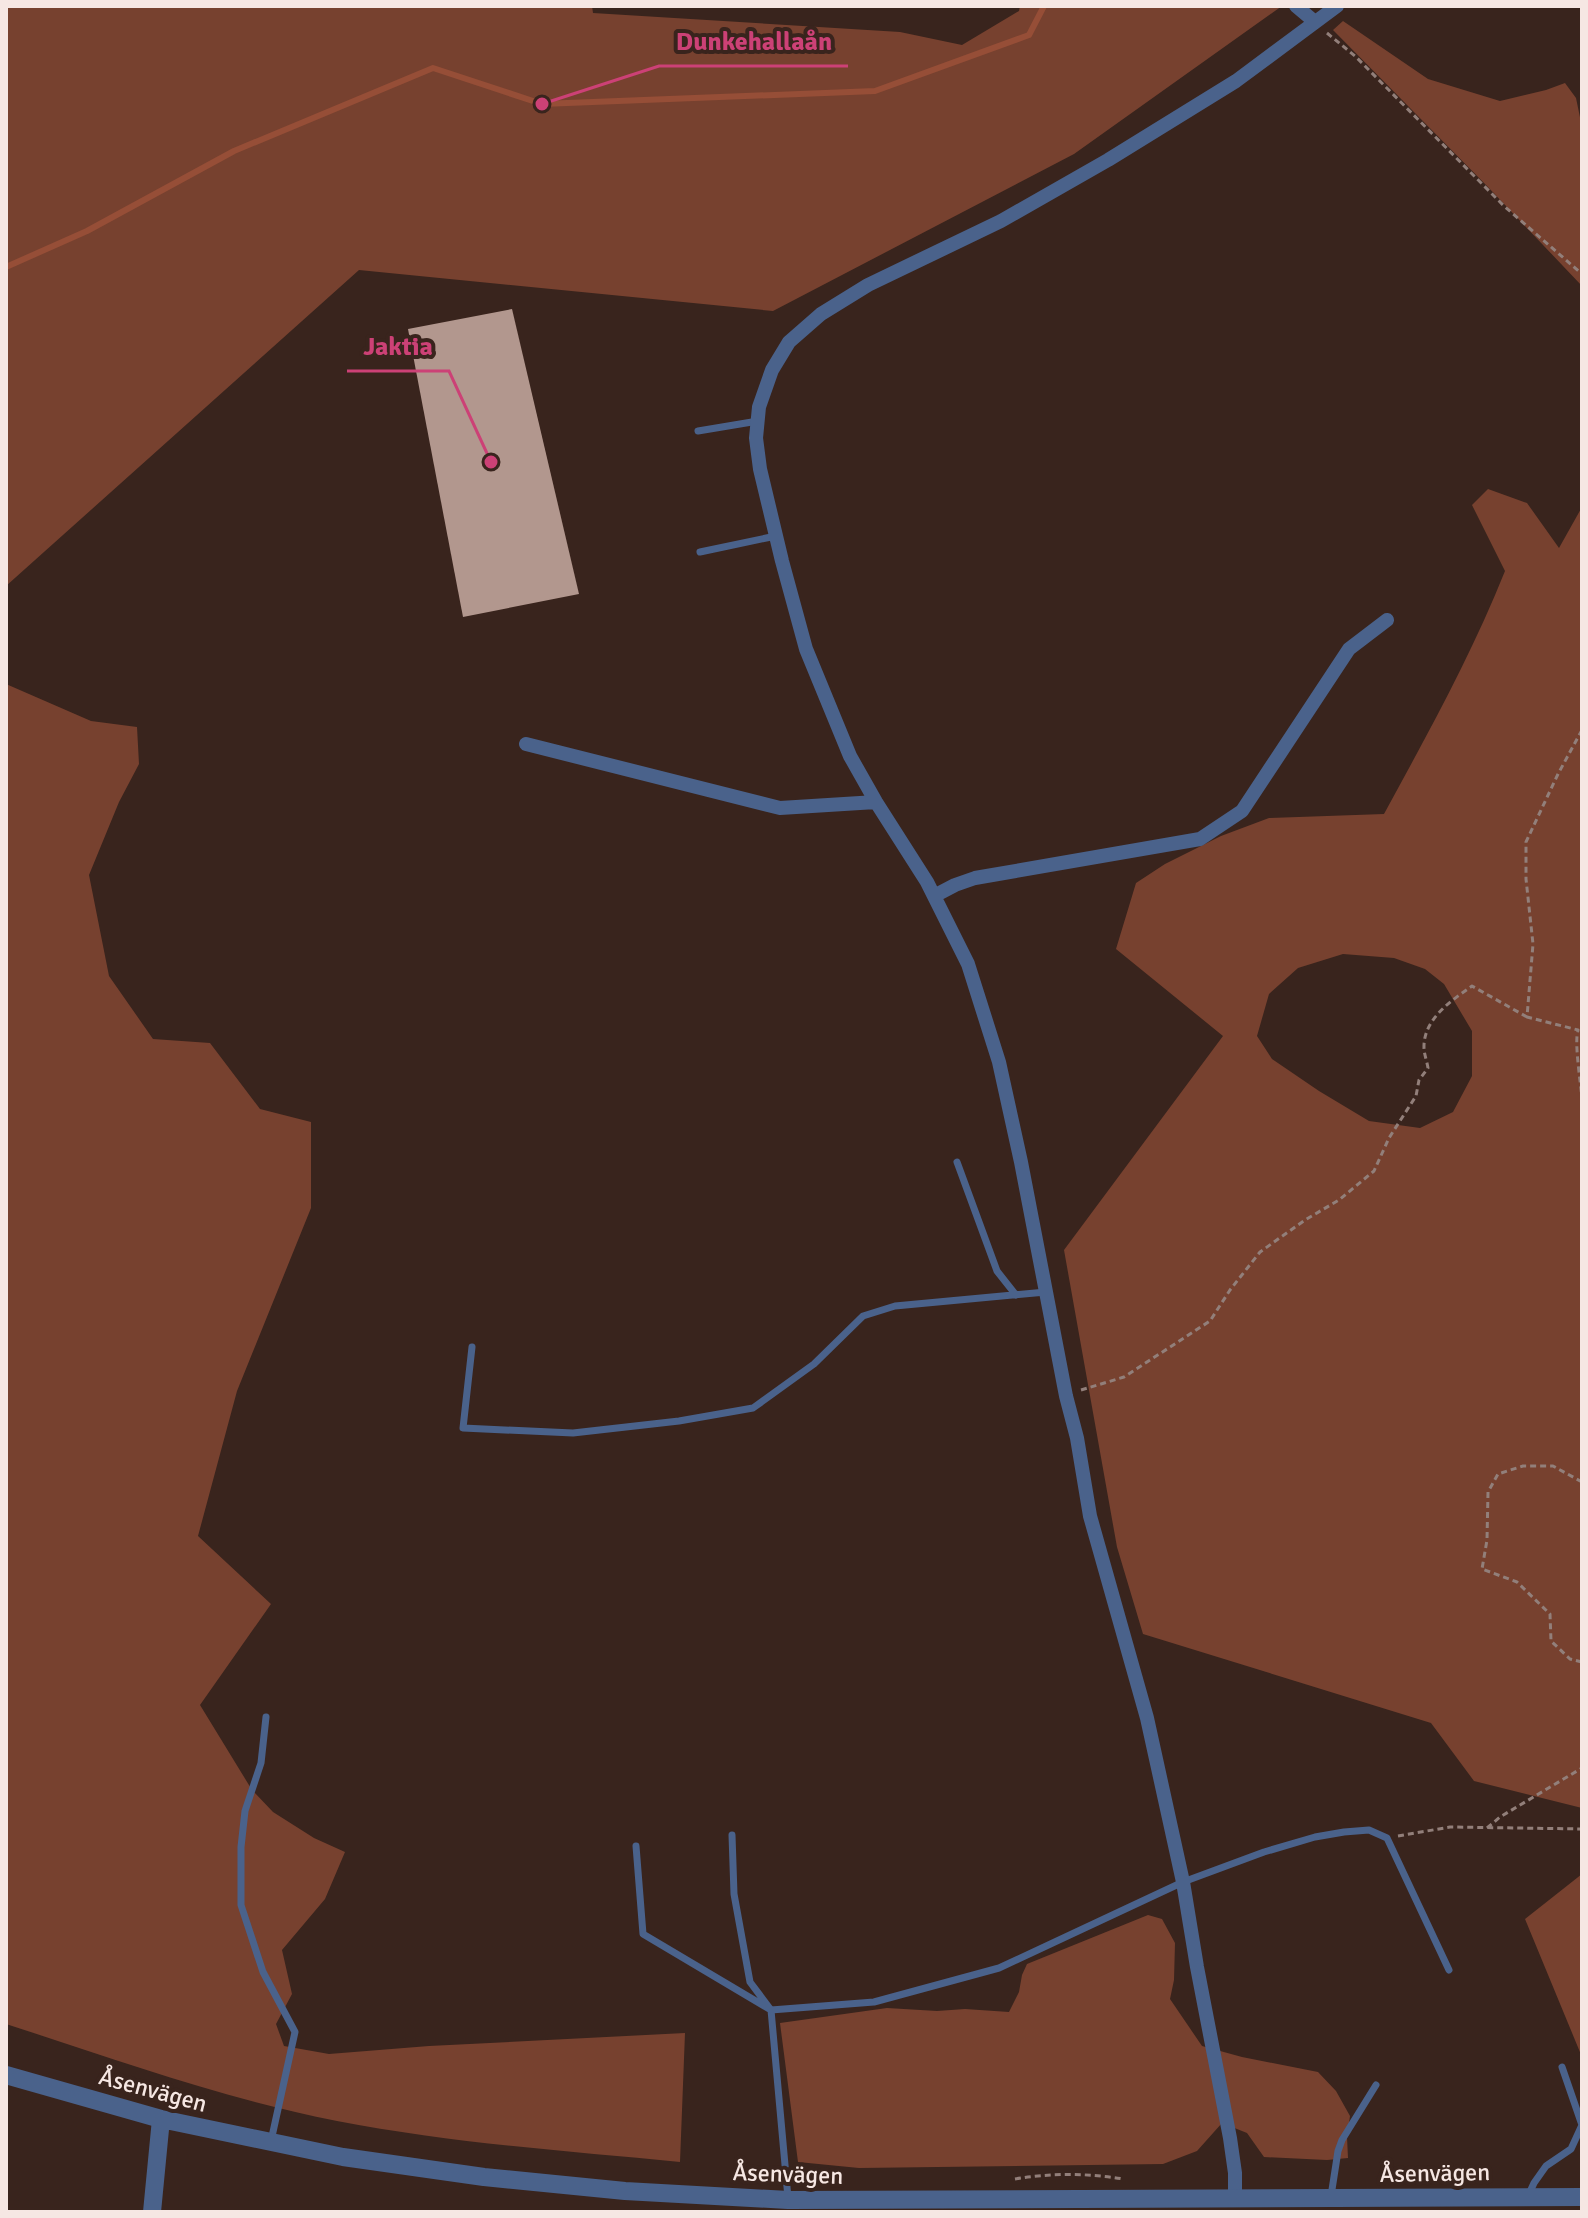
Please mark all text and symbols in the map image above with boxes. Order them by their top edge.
callout: Dunkehallaån [659,16,848,66]
text: Dunkehallaån [676,26,832,58]
callout: Jaktia [347,321,449,371]
text: Jaktia [363,331,433,363]
street label: Åsenvägen [96,2061,210,2119]
street label: Åsenvägen [732,2157,844,2191]
street label: Åsenvägen [1379,2157,1491,2189]

